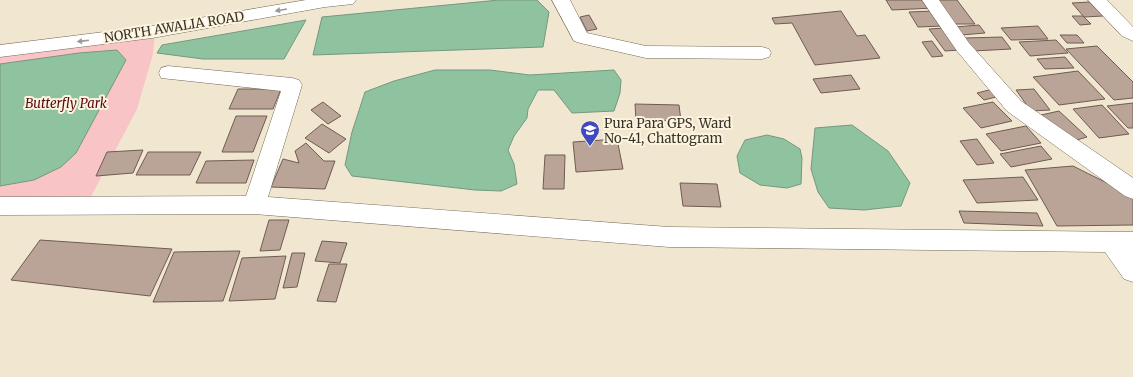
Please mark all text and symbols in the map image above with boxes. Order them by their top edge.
one-way arrow [274,7,287,13]
street label: NORTH AWALIA ROAD [103,8,245,46]
one-way arrow [77,38,89,44]
park label: Butterfly Park [25,95,107,112]
place label: Pura Para GPS, Ward No-41, Chattogram [604,115,732,147]
school or university icon: Pura Para GPS, Ward No-41, Chattogram [579,119,601,147]

